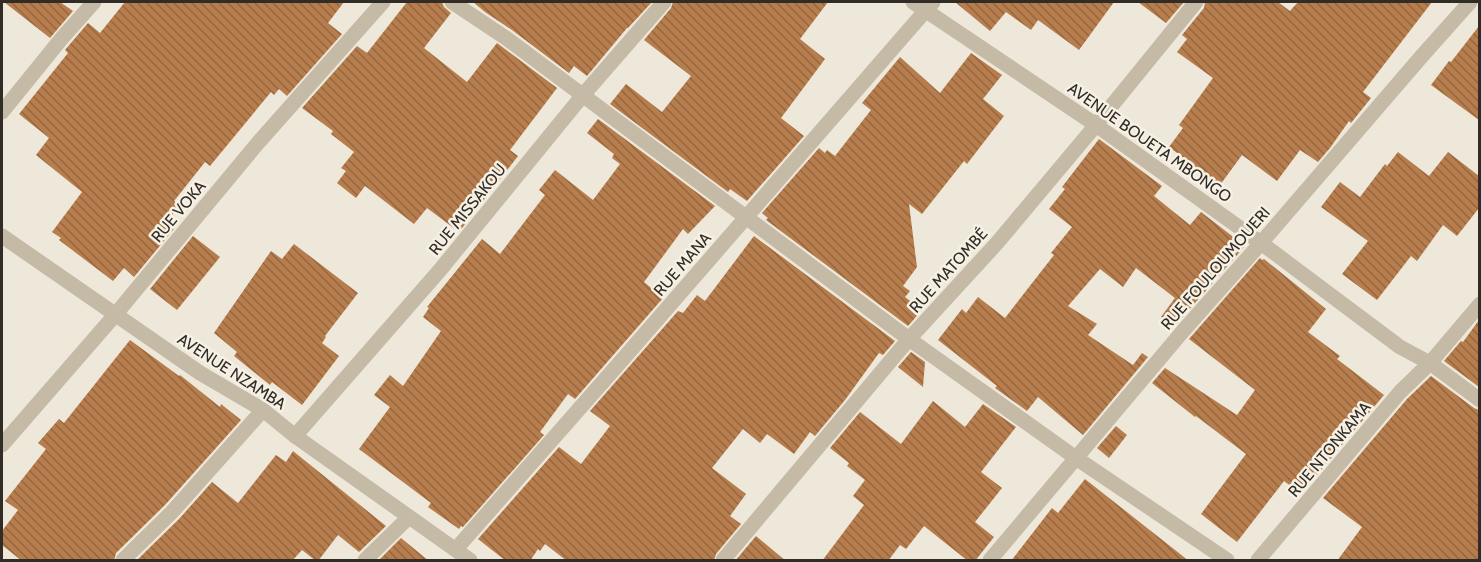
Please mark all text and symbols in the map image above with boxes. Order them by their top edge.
street label: AVENUE BOUETA MBONGO [1064,79,1235,206]
street label: RUE MISSAKOU [425,160,510,259]
street label: RUE VOKA [147,177,210,246]
street label: RUE FOULOUMOUERI [1157,203,1274,334]
street label: RUE MATOMBÉ [905,224,991,317]
street label: RUE MANA [650,229,715,300]
street label: AVENUE NZAMBA [174,329,290,414]
street label: RUE NTONKAMA [1284,398,1375,501]

